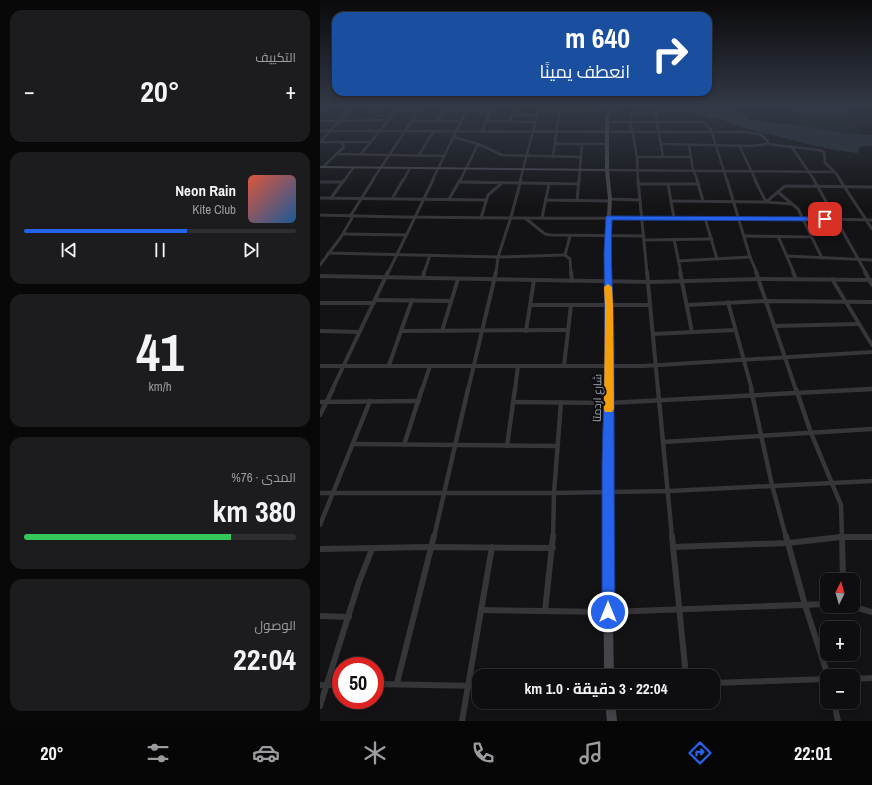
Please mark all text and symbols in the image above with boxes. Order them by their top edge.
text: 640 m [565,19,630,57]
icon: right [644,28,696,80]
text: التكييف [255,49,296,66]
text: انعطف يمينًا [539,59,630,84]
text: 20° [140,71,180,111]
text: − [24,76,35,106]
text: + [285,76,296,106]
text: Neon Rain [175,180,236,201]
text: Kite Club [192,201,236,218]
pin [808,202,842,236]
icon: arrive [814,208,836,230]
icon: previous [58,239,80,261]
icon: pause [149,239,171,261]
icon: next [240,239,262,261]
text: 41 [136,317,184,387]
street label: شارع اردمتا [590,374,605,422]
text: km/h [148,378,172,395]
text: المدى · 76% [231,469,296,486]
text: 380 km [213,491,296,531]
north arrow [820,573,860,613]
map controls [820,573,860,709]
position arrow [587,591,629,633]
text: الوصول [255,617,296,634]
button: + [820,621,860,661]
text: 22:04 [233,639,296,679]
speed limit sign: 50 [332,657,384,709]
button: − [820,669,860,709]
text: 22:04 · 3 دقيقة · 1.0 km [525,678,667,699]
icon: filters [144,739,172,767]
icon: car [252,739,280,767]
icon: climate [361,739,389,767]
icon: phone [469,739,497,767]
icon: music [577,739,605,767]
icon: directions [686,739,714,767]
text: 20° [40,741,64,766]
text: 22:01 [794,741,832,766]

